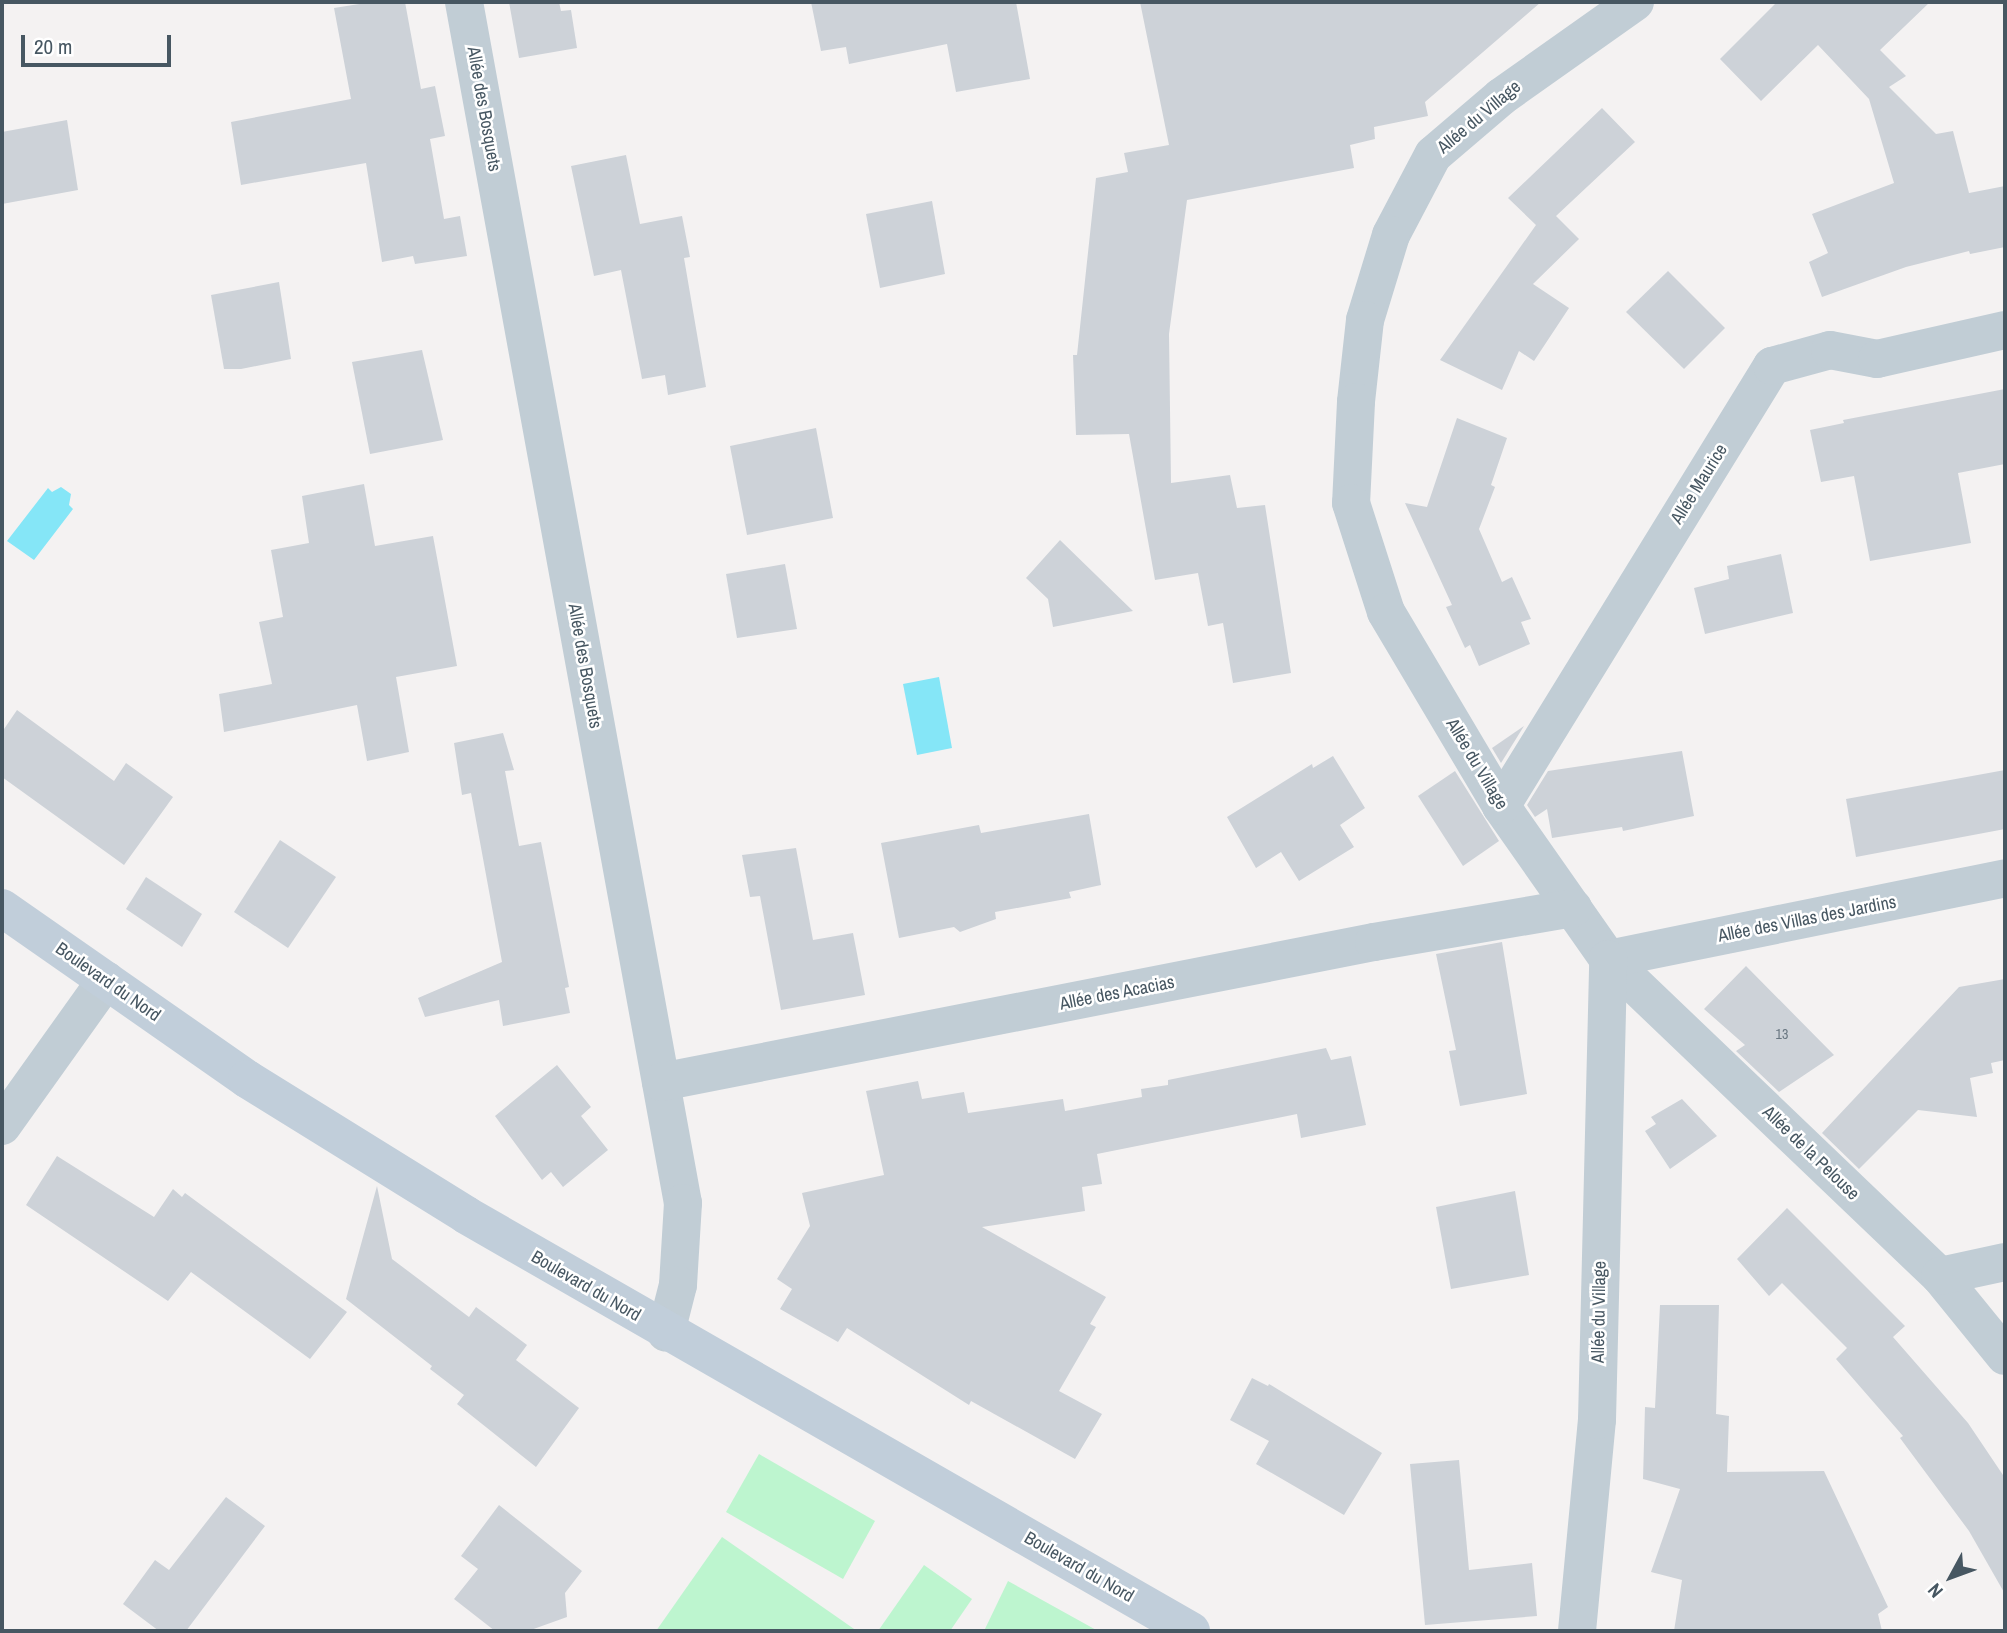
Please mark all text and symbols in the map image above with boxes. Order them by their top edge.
scale bar [24,21,175,65]
text: 20 m [34,32,72,61]
street label: Allée des Bosquets [462,45,506,173]
street label: Allée du Village [1433,76,1525,158]
street label: Allée Maurice [1666,440,1732,528]
street label: Allée des Bosquets [563,602,607,730]
street label: Allée du Village [1441,715,1513,813]
street label: Allée des Villas des Jardins [1716,891,1898,947]
street label: Boulevard du Nord [51,938,165,1026]
street label: Allée des Acacias [1057,971,1177,1015]
house number: 13 [1776,1026,1788,1042]
street label: Allée de la Pelouse [1758,1101,1864,1205]
street label: Boulevard du Nord [527,1246,645,1326]
street label: Allée du Village [1587,1261,1611,1363]
street label: Boulevard du Nord [1020,1527,1138,1607]
north arrow [1916,1542,1986,1612]
text: N [1922,1578,1949,1604]

